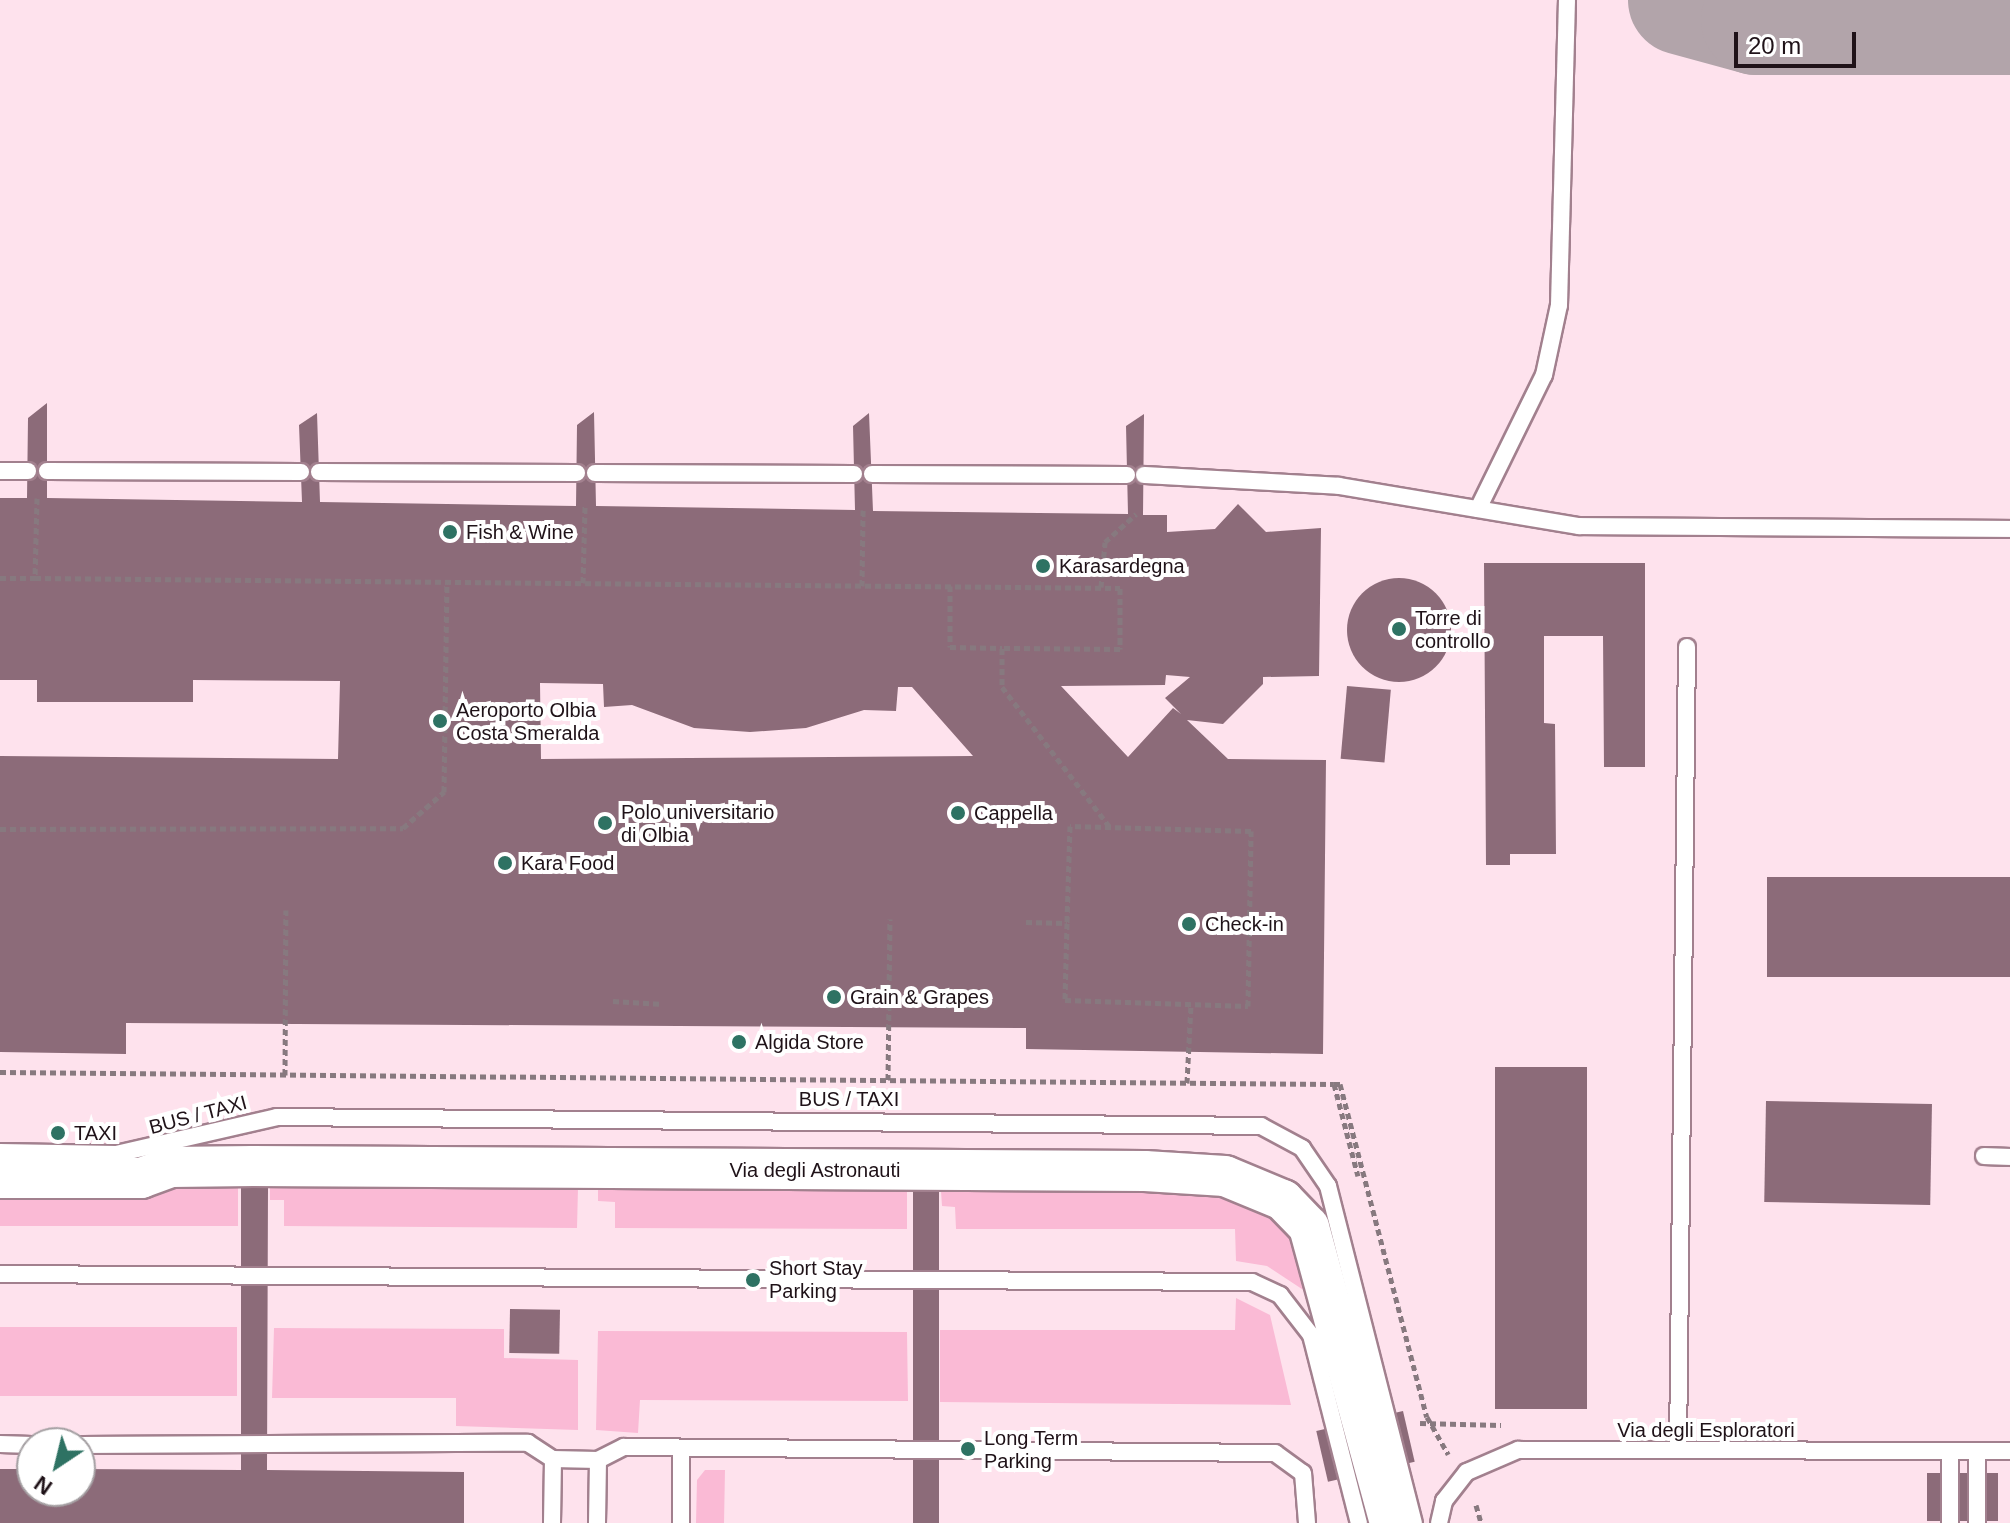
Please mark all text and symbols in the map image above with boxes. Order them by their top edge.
scale bar [1738,16,1860,66]
text: 20 m [1748,32,1801,59]
place label: Fish & Wine [466,520,574,544]
marker: Fish & Wine [441,523,459,541]
place label: Karasardegna [1059,554,1185,578]
marker: Karasardegna [1034,557,1052,575]
place label: Torre di controllo [1415,606,1491,653]
marker: Torre di controllo [1390,620,1408,638]
place label: Aeroporto Olbia Costa Smeralda [456,698,599,745]
marker: Aeroporto Olbia Costa Smeralda [431,712,449,730]
place label: Polo universitario di Olbia [621,800,774,847]
place label: Cappella [974,801,1053,825]
marker: Cappella [949,804,967,822]
marker: Polo universitario di Olbia [596,814,614,832]
place label: Kara Food [521,851,614,875]
marker: Kara Food [496,854,514,872]
place label: Check-in [1205,912,1284,936]
marker: Check-in [1180,915,1198,933]
place label: Grain & Grapes [850,985,989,1009]
marker: Grain & Grapes [825,988,843,1006]
place label: Algida Store [755,1030,864,1054]
marker: Algida Store [730,1033,748,1051]
street label: BUS / TAXI [799,1087,899,1111]
street label: BUS / TAXI [146,1090,250,1140]
place label: TAXI [74,1121,117,1145]
marker: TAXI [49,1124,67,1142]
street label: Via degli Astronauti [729,1158,901,1182]
place label: Short Stay Parking [769,1256,862,1303]
marker: Short Stay Parking [744,1271,762,1289]
street label: Via degli Esploratori [1617,1418,1795,1442]
place label: Long Term Parking [984,1426,1078,1473]
north arrow [16,1427,96,1507]
marker: Long Term Parking [959,1440,977,1458]
text: N [29,1471,57,1500]

